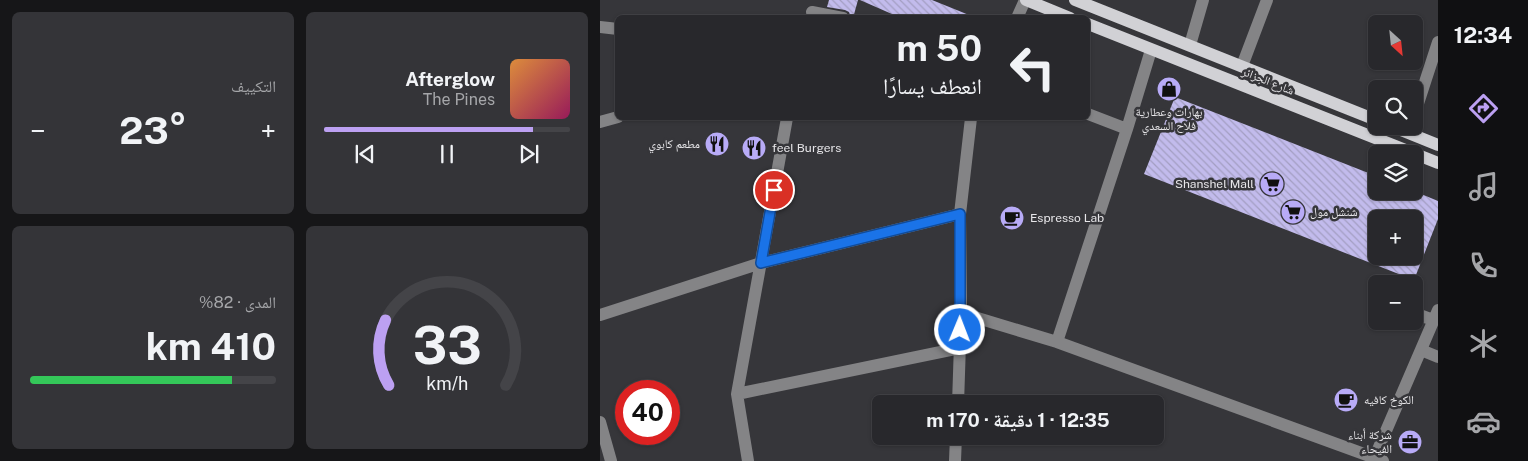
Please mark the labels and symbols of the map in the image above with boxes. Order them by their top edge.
north arrow [1368,15,1422,70]
street label: شارع الجزائر [1239,64,1296,99]
shop icon: بهارات وعطارية فلاح السعدي [1156,76,1182,102]
place label: بهارات وعطارية فلاح السعدي [1135,105,1203,136]
restaurant icon: مطعم كابوي [704,131,730,157]
restaurant icon: feel Burgers [741,135,767,161]
place label: مطعم كابوي [648,137,700,154]
place label: feel Burgers [772,141,841,155]
pin [753,169,795,211]
supermarket icon: Shanshel Mall [1259,171,1285,197]
place label: Shanshel Mall [1175,177,1254,191]
supermarket icon: شنشل مول [1280,199,1306,225]
cafe icon: Espresso Lab [999,205,1025,231]
place label: شنشل مول [1310,205,1358,219]
place label: Espresso Lab [1030,211,1104,225]
position arrow [933,303,985,355]
speed limit sign: 40 [615,380,680,445]
cafe icon: الكوخ كافيه [1333,387,1359,413]
place label: الكوخ كافيه [1364,393,1414,407]
place label: شركة أبناء الفيحاء [1348,428,1392,456]
office icon: شركة أبناء الفيحاء [1397,429,1423,455]

